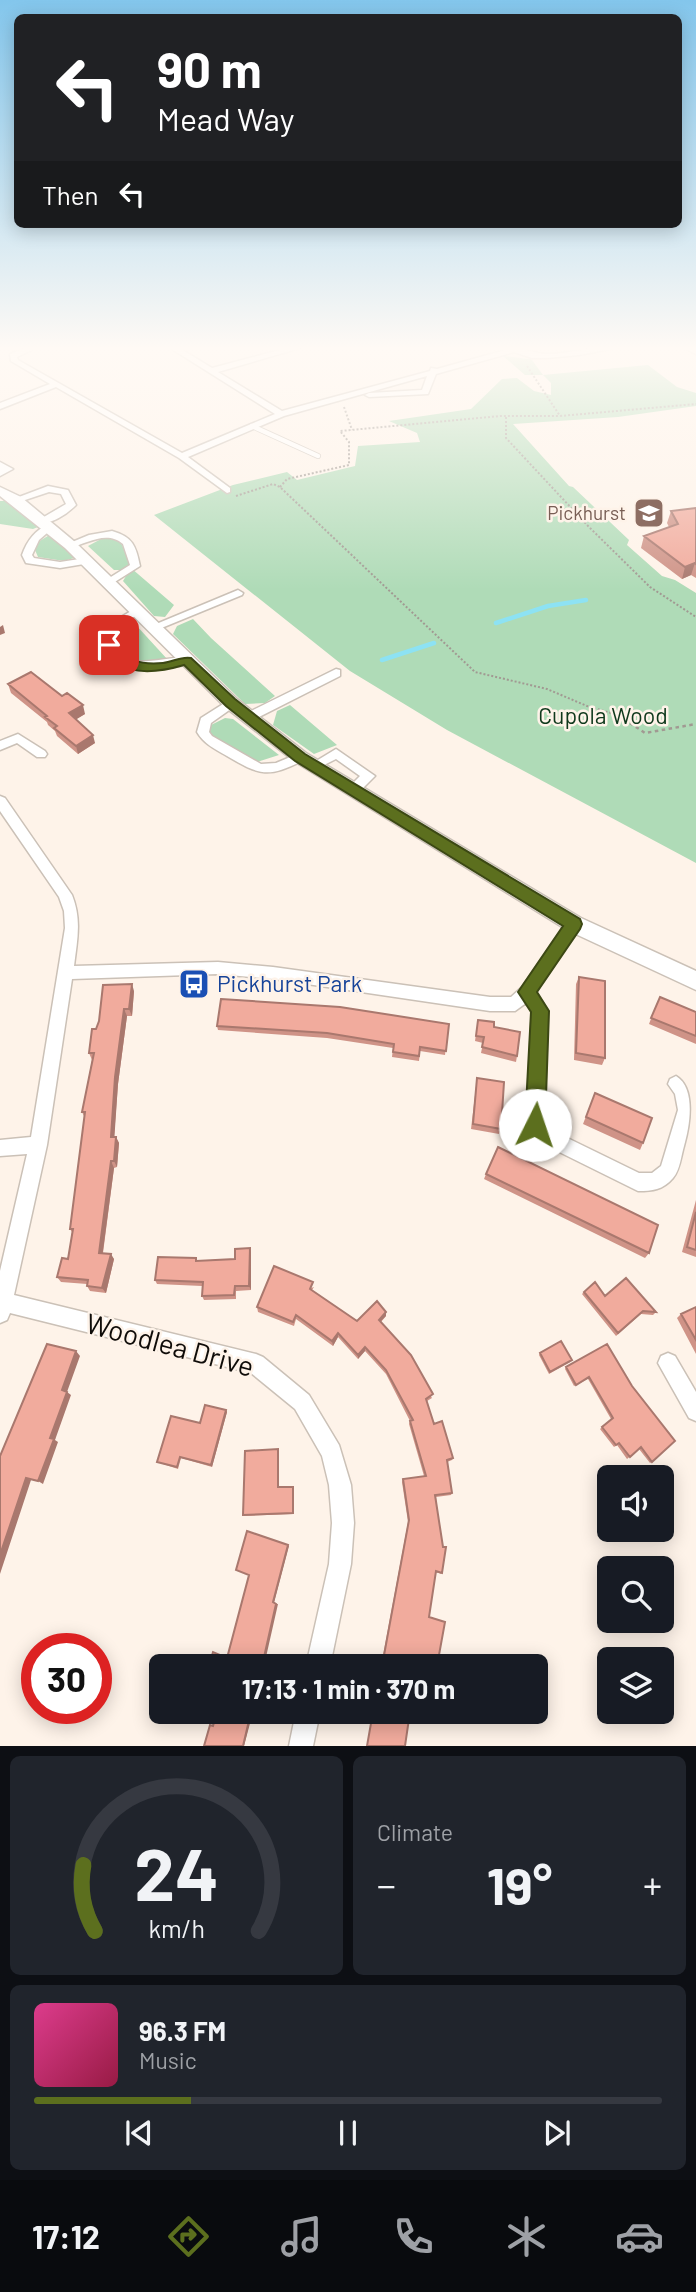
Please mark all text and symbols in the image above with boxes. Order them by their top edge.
text: 90 m [157,39,262,98]
icon: left [42,42,133,133]
text: Mead Way [157,99,294,137]
icon: left [113,175,151,213]
text: Then [42,179,99,210]
school or university icon: Pickhurst [632,496,666,530]
place label: Pickhurst [547,501,626,524]
pin [79,615,139,675]
icon: arrive [90,626,128,664]
park label: Cupola Wood [538,701,668,729]
bus stop icon: Pickhurst Park [177,967,211,1001]
place label: Pickhurst Park [217,969,362,997]
position arrow [498,1088,572,1162]
street label: Woodlea Drive [83,1305,258,1383]
map controls [597,1465,674,1724]
button: sound [597,1465,674,1542]
button: search [597,1556,674,1633]
speed limit sign: 30 [21,1633,112,1724]
button: layers [597,1647,674,1724]
text: 17:13 · 1 min · 370 m [242,1673,455,1704]
text: Climate [377,1818,453,1846]
text: 24 [134,1829,219,1917]
text: 19° [487,1853,552,1915]
text: − [377,1861,396,1907]
text: + [643,1861,662,1907]
text: km/h [148,1913,205,1943]
text: 96.3 FM [139,2015,226,2046]
text: Music [139,2046,197,2074]
icon: previous [120,2114,158,2152]
icon: pause [329,2114,367,2152]
icon: next [538,2114,576,2152]
icon: directions [164,2212,213,2261]
icon: music [277,2212,326,2261]
icon: phone [389,2212,438,2261]
icon: climate [502,2212,551,2261]
icon: car [615,2212,664,2261]
text: 17:12 [32,2217,100,2255]

